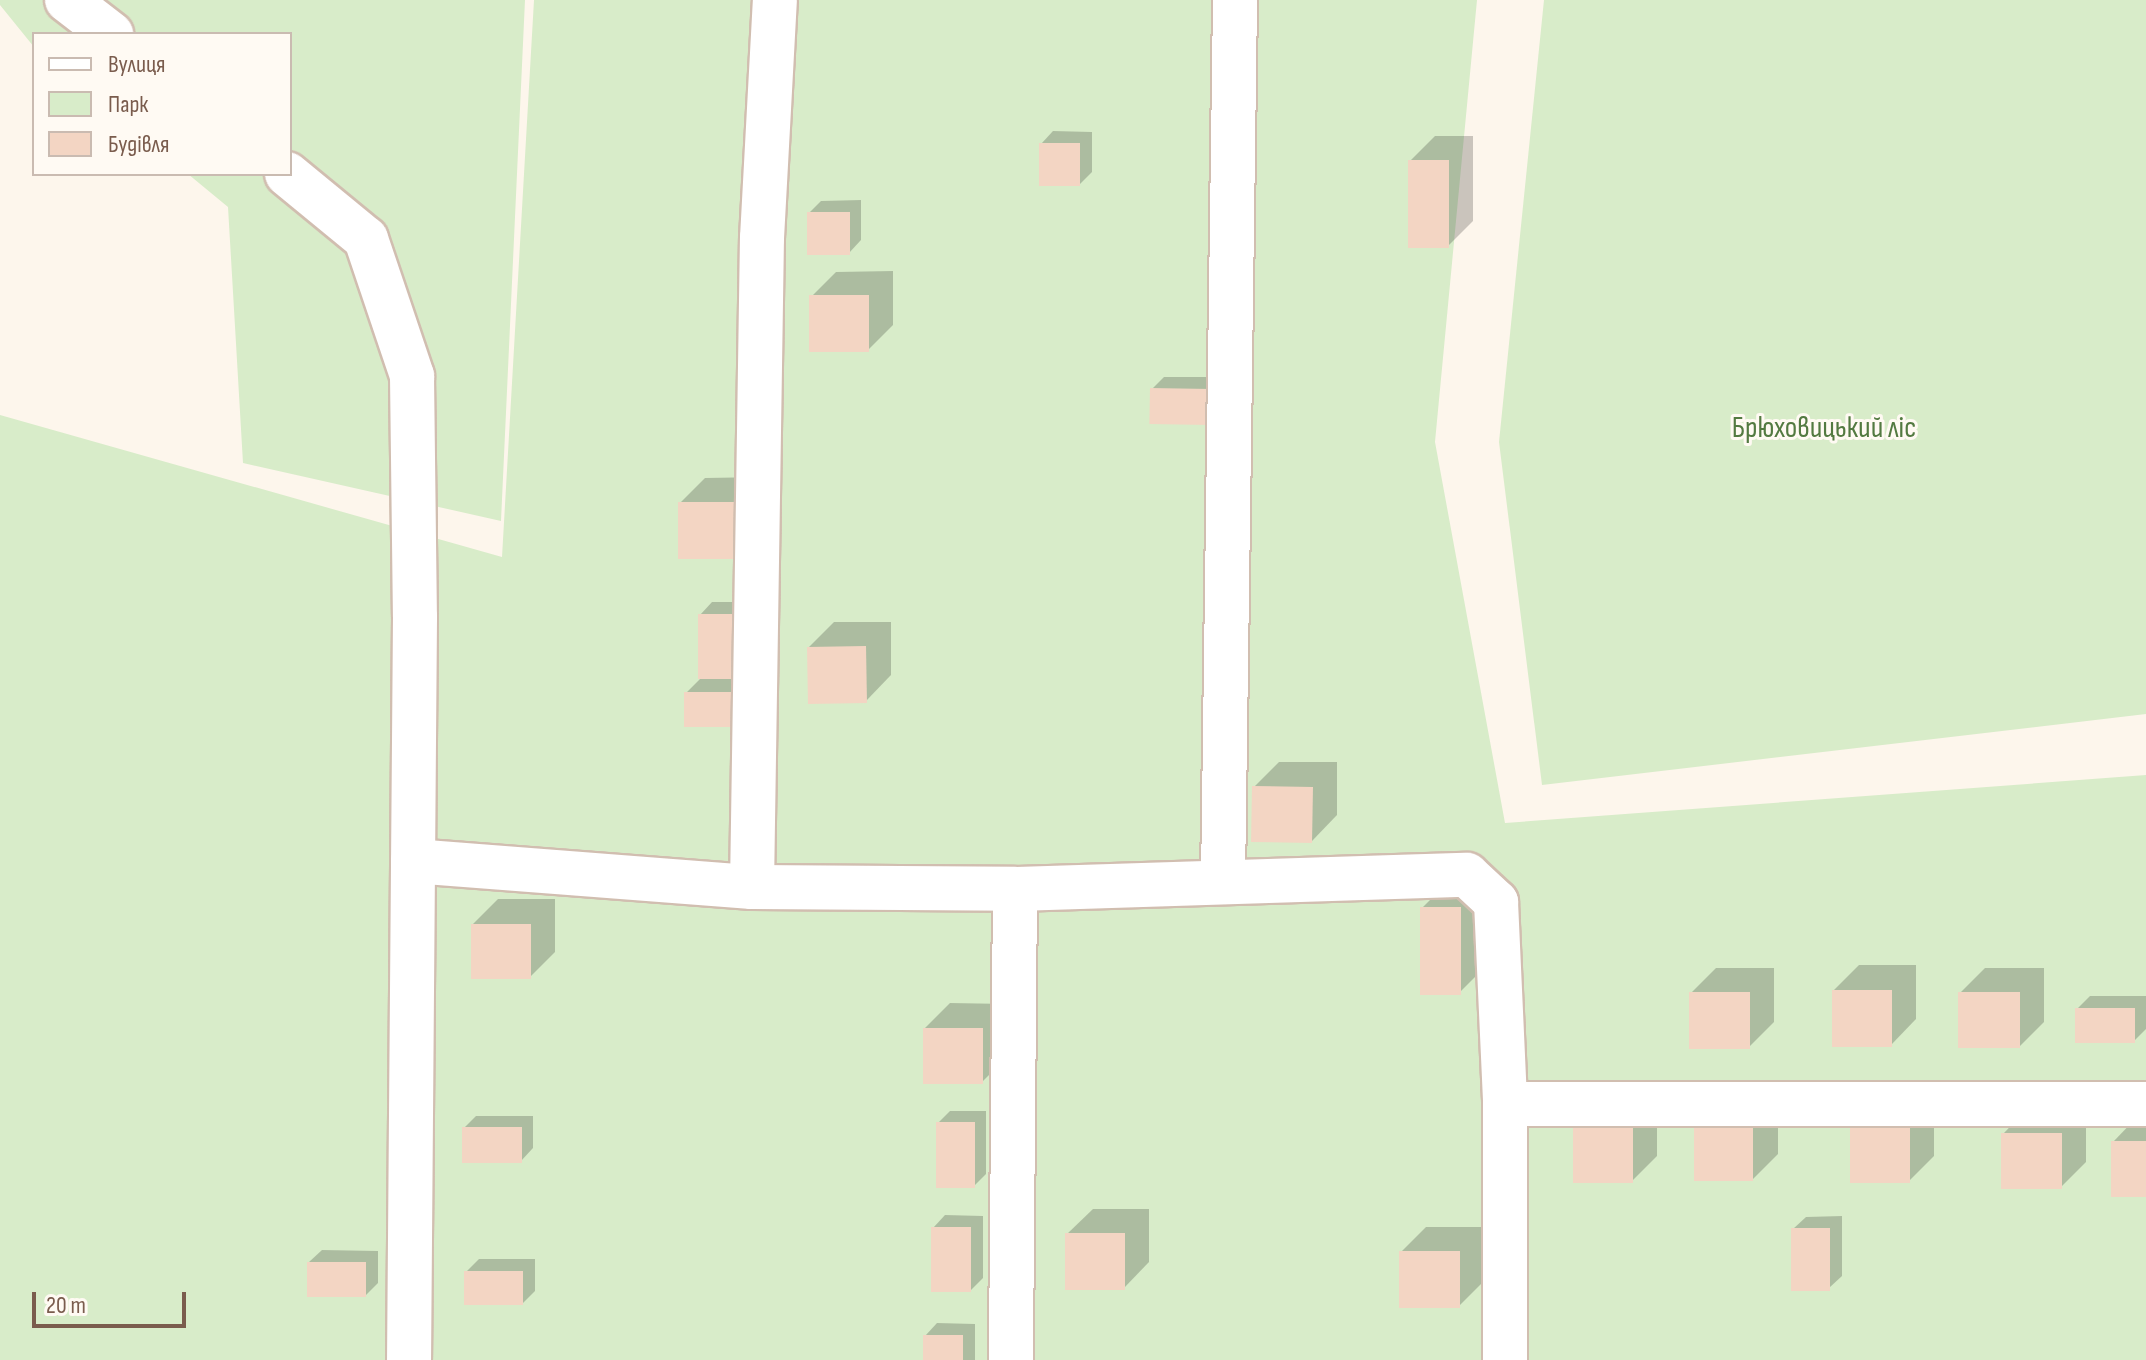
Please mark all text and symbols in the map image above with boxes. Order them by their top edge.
legend [32,32,292,176]
text: Вулиця [108,50,166,79]
text: Парк [108,90,148,119]
text: Будівля [108,130,169,159]
park label: Брюховицький ліс [1732,410,1916,446]
scale bar [36,1276,190,1326]
text: 20 m [46,1291,86,1320]

